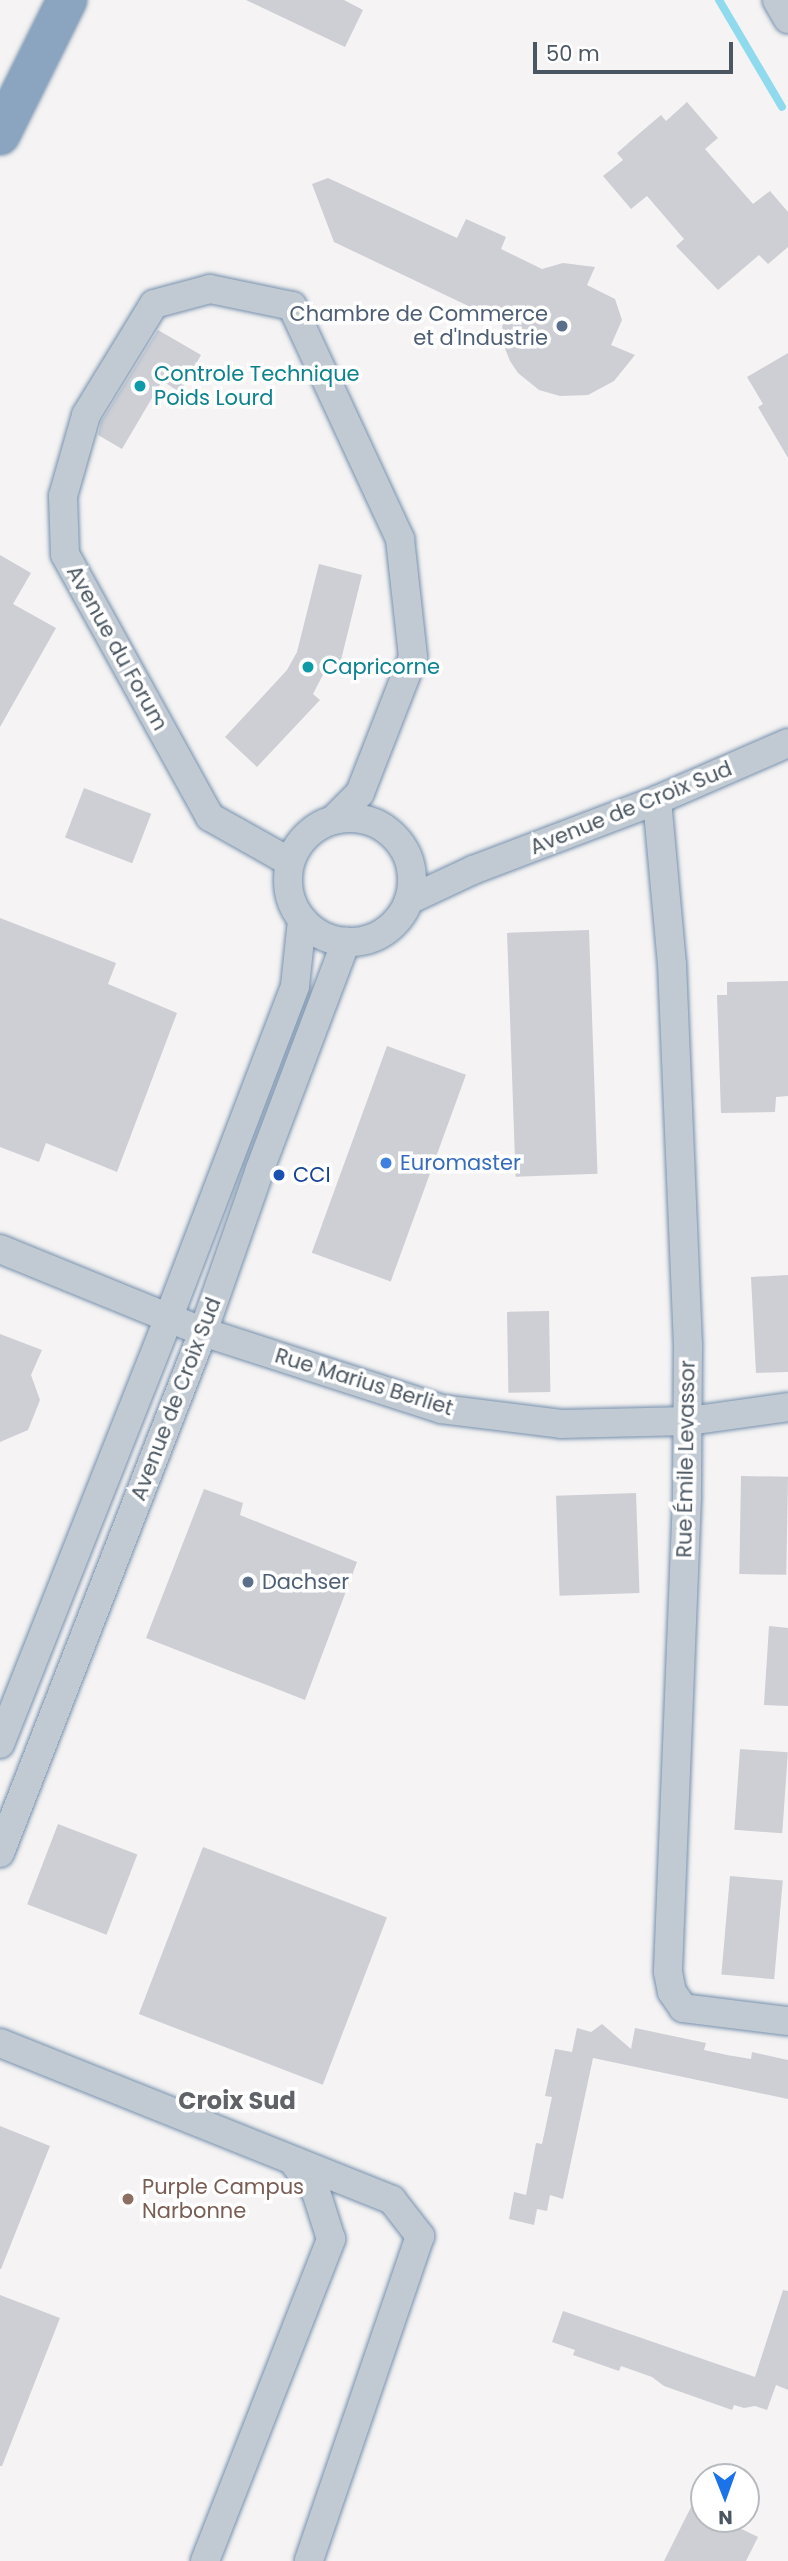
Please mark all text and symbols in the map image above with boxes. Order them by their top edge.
scale bar [536,28,736,72]
text: 50 m [546,39,600,68]
place label: Chambre de Commerce et d'Industrie [290,301,548,351]
marker: Chambre de Commerce et d'Industrie [554,318,570,334]
place label: Controle Technique Poids Lourd [154,361,360,411]
marker: Controle Technique Poids Lourd [132,378,148,394]
street label: Avenue du Forum [61,561,173,735]
place label: Capricorne [322,654,440,680]
marker: Capricorne [300,659,316,675]
street label: Avenue de Croix Sud [526,756,736,860]
place label: Euromaster [400,1150,521,1176]
marker: Euromaster [378,1155,394,1171]
place label: CCI [293,1162,331,1188]
marker: CCI [271,1167,287,1183]
street label: Avenue de Croix Sud [126,1294,226,1504]
street label: Rue Marius Berliet [272,1343,456,1421]
street label: Rue Émile Levassor [672,1360,700,1558]
place label: Dachser [262,1569,349,1595]
marker: Dachser [240,1574,256,1590]
district label: Croix Sud [178,2087,296,2115]
place label: Purple Campus Narbonne [142,2174,304,2224]
marker: Purple Campus Narbonne [120,2191,136,2207]
north arrow [690,2463,760,2533]
text: N [718,2504,733,2531]

